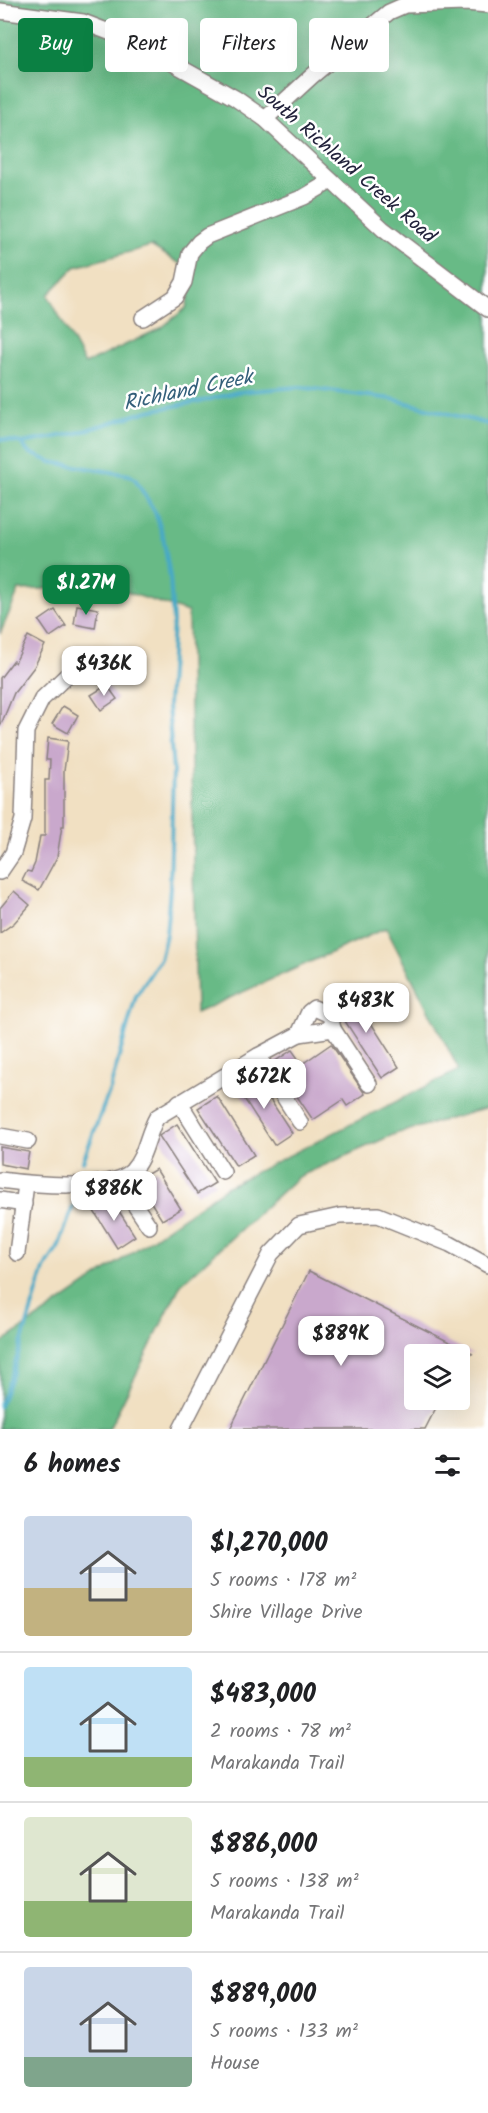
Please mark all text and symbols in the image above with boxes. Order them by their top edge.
chip: Buy [18,18,93,72]
chip: Rent [105,18,188,72]
chip: Filters [200,18,297,72]
chip: New [309,18,389,72]
street label: South Richland Creek Road [249,78,444,253]
water label: Richland Creek [120,361,259,421]
pin: $1.27M [37,565,135,616]
text: $1.27M [57,568,115,600]
pin: $436K [62,646,146,697]
text: $436K [76,649,132,681]
pin: $483K [324,983,408,1034]
text: $483K [337,986,395,1018]
pin: $672K [222,1059,306,1110]
text: $672K [236,1062,292,1094]
pin: $886K [72,1171,156,1222]
text: $886K [85,1174,143,1206]
pin: $889K [299,1316,383,1367]
text: $889K [312,1319,370,1351]
map controls [404,1344,470,1410]
button: layers [404,1344,470,1410]
text: 6 homes [24,1444,121,1486]
icon: filters [431,1449,464,1482]
text: $1,270,000 [210,1523,328,1565]
icon: home [72,1540,144,1612]
text: 5 rooms · 178 m² [210,1565,356,1597]
text: Shire Village Drive [210,1597,363,1629]
text: $483,000 [210,1674,316,1716]
icon: home [72,1691,144,1763]
text: 2 rooms · 78 m² [210,1716,351,1748]
text: Marakanda Trail [210,1748,344,1780]
text: $886,000 [210,1824,317,1866]
icon: home [72,1841,144,1913]
text: 5 rooms · 138 m² [210,1866,359,1898]
text: Marakanda Trail [210,1898,344,1930]
text: $889,000 [210,1974,316,2016]
icon: home [72,1991,144,2063]
text: 5 rooms · 133 m² [210,2016,358,2048]
text: House [210,2048,260,2080]

